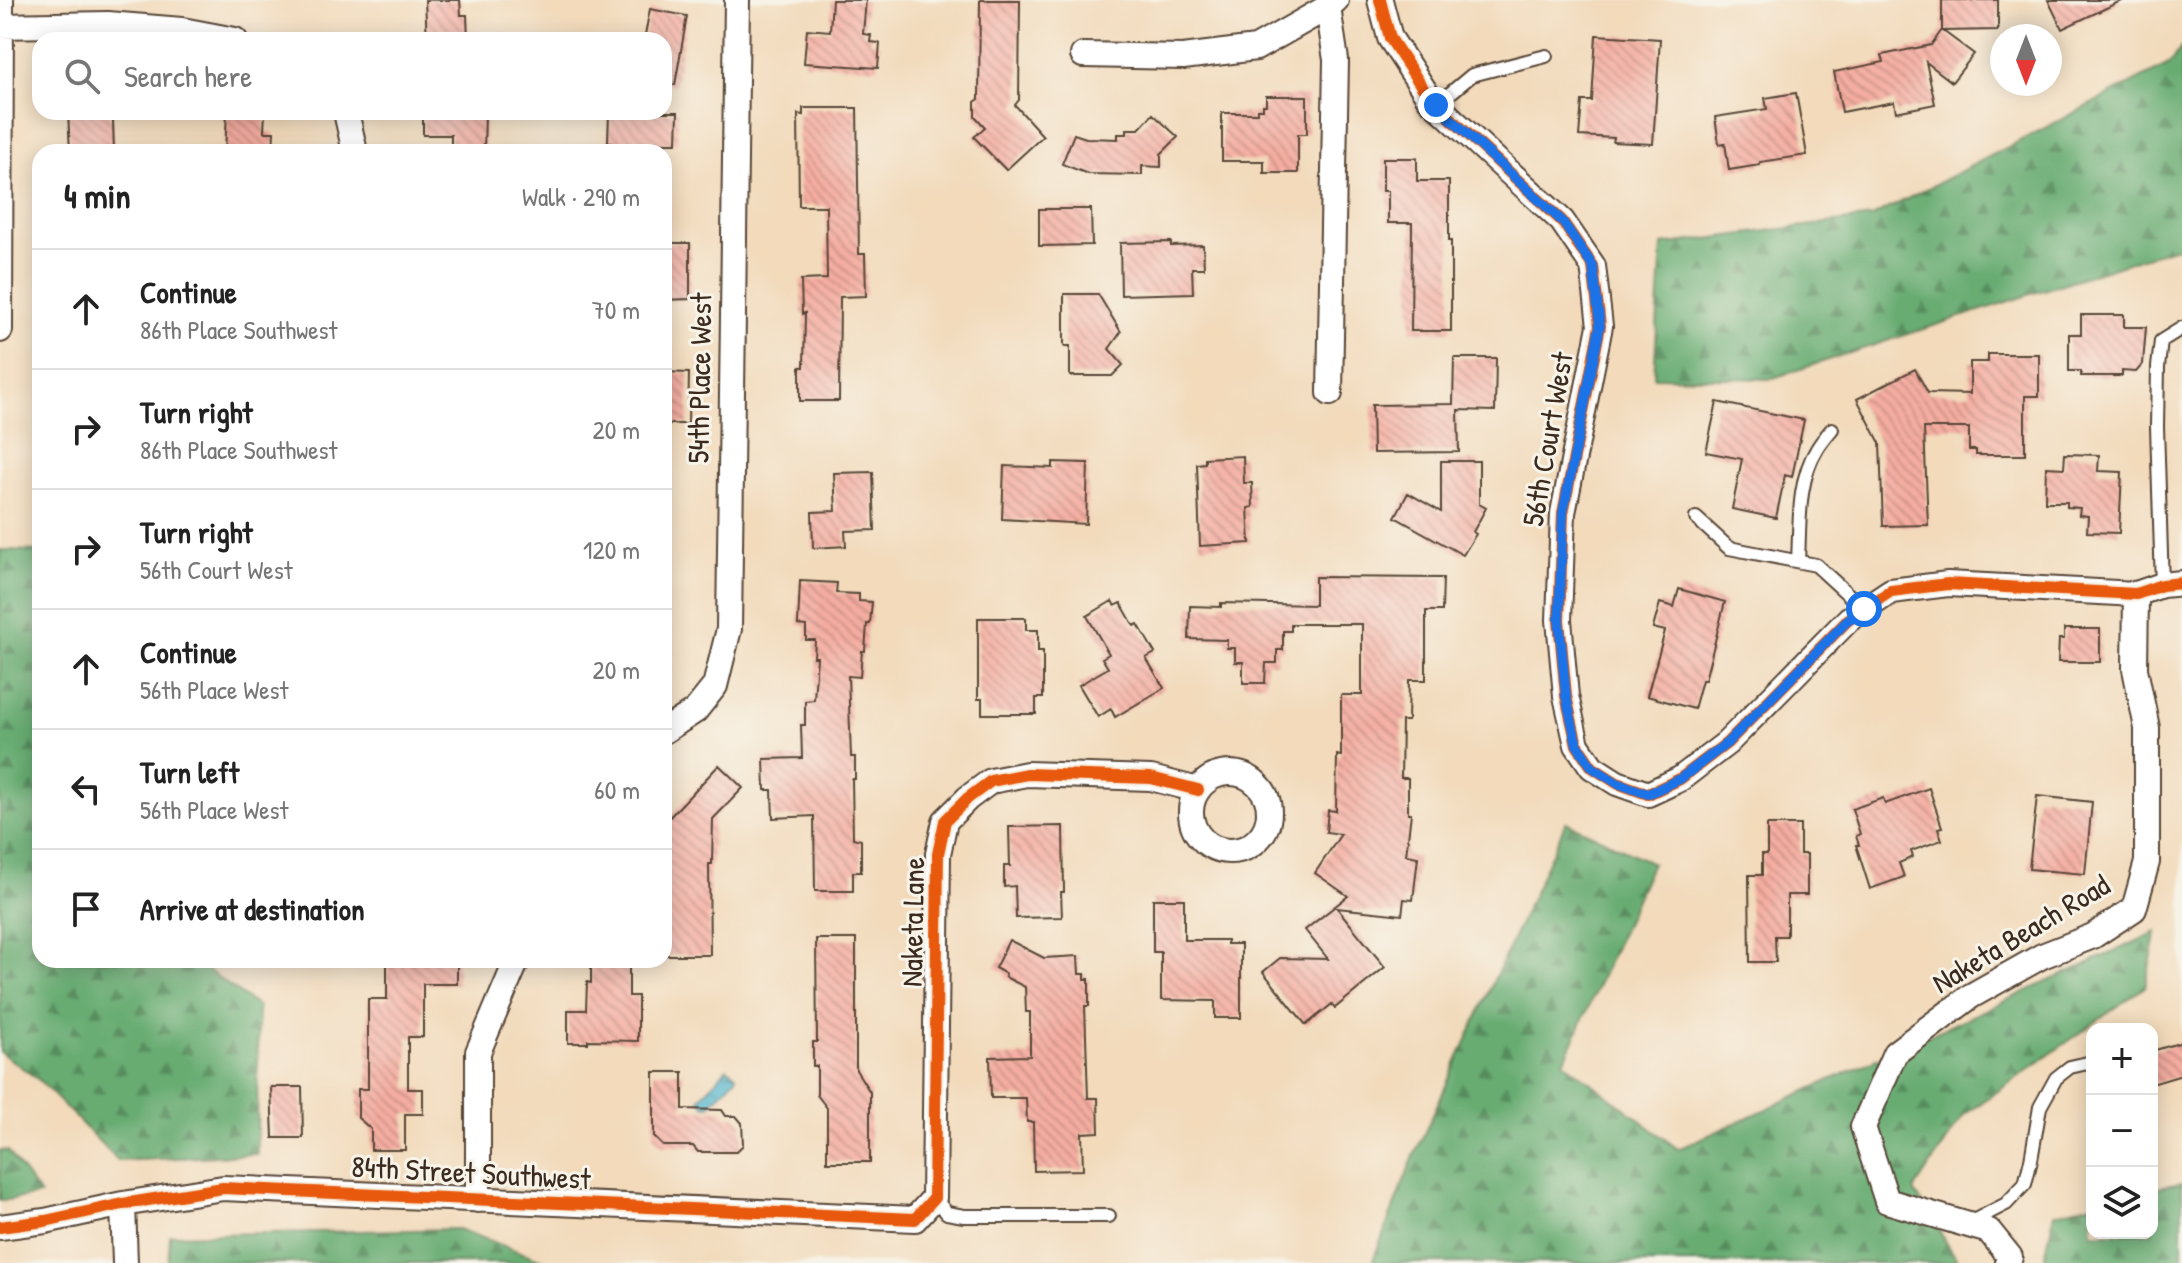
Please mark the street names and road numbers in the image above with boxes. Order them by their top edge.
street label: 54th Place West [678,292,720,464]
street label: 56th Court West [1512,348,1582,529]
street label: Naketa Lane [891,857,933,987]
street label: Naketa Beach Road [1924,864,2117,1002]
street label: 84th Street Southwest [351,1146,592,1198]

